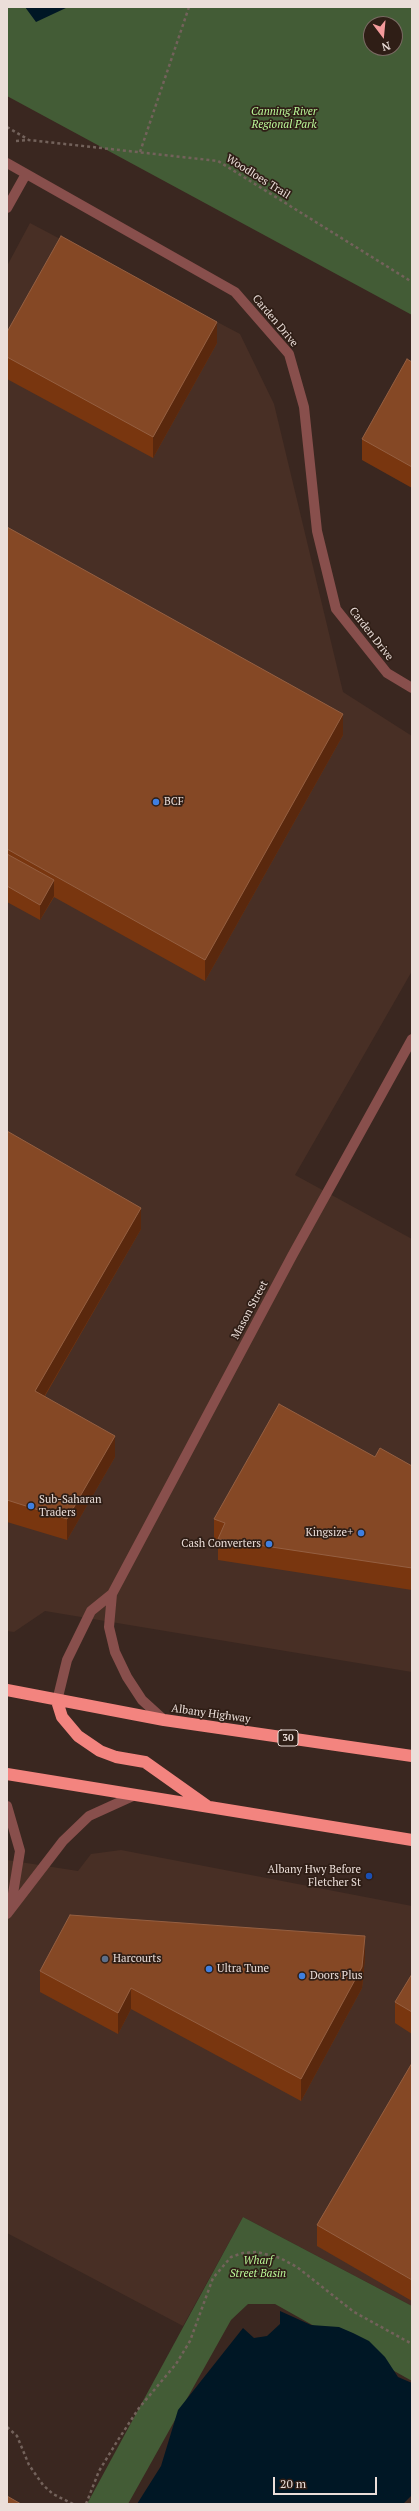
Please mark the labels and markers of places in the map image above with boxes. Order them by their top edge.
place label: BCF [164,795,184,809]
marker: BCF [151,797,161,807]
place label: Sub-Saharan Traders [39,1493,102,1519]
marker: Sub-Saharan Traders [26,1501,36,1511]
place label: Kingsize+ [306,1526,353,1540]
marker: Kingsize+ [356,1528,366,1538]
place label: Cash Converters [181,1537,261,1551]
marker: Cash Converters [264,1539,274,1549]
place label: Albany Hwy Before Fletcher St [268,1863,361,1889]
marker: Albany Hwy Before Fletcher St [364,1871,374,1881]
place label: Harcourts [113,1952,161,1966]
marker: Harcourts [100,1954,110,1964]
place label: Ultra Tune [217,1962,269,1976]
marker: Ultra Tune [204,1964,214,1974]
place label: Doors Plus [310,1969,363,1983]
marker: Doors Plus [297,1971,307,1981]

